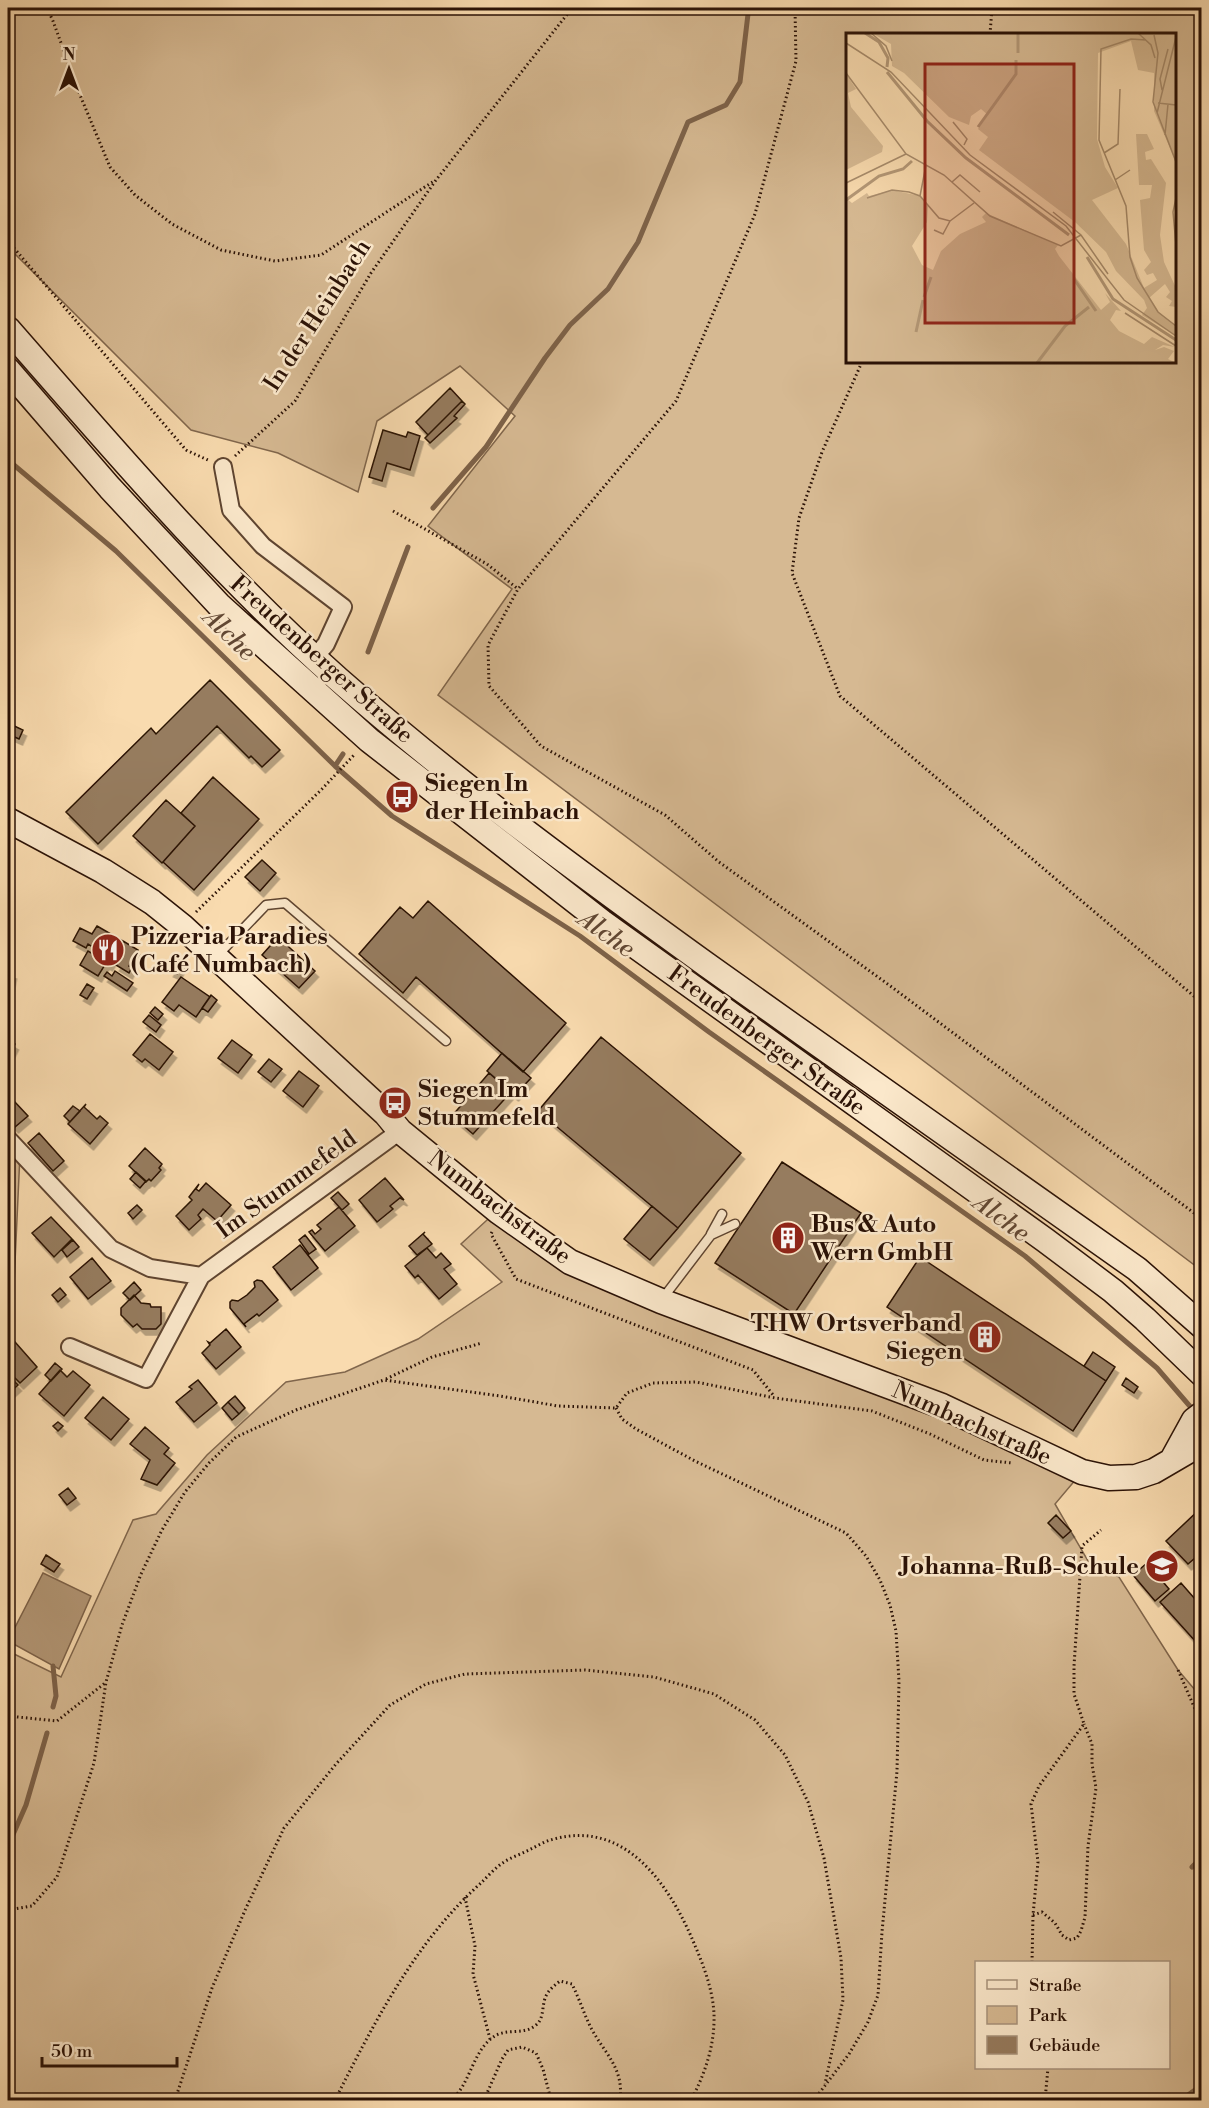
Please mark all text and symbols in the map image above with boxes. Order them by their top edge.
inset map [846,33,1176,363]
north arrow [39,39,99,99]
text: N [63,45,76,65]
street label: In der Heinbach [258,234,378,397]
street label: Freudenberger Straße [223,569,420,750]
water label: Alche [194,600,263,668]
place label: Siegen In der Heinbach [425,769,580,827]
bus stop icon: Siegen In der Heinbach [384,779,420,815]
water label: Alche [569,901,641,965]
place label: Pizzeria Paradies (Café Numbach) [131,922,328,980]
restaurant icon: Pizzeria Paradies (Café Numbach) [90,932,126,968]
street label: Freudenberger Straße [662,959,871,1123]
place label: Siegen Im Stummefeld [418,1075,556,1133]
bus stop icon: Siegen Im Stummefeld [377,1085,413,1121]
street label: Im Stummefeld [211,1124,363,1246]
street label: Numbachstraße [422,1144,577,1271]
water label: Alche [964,1185,1036,1249]
place label: Bus & Auto Wern GmbH [810,1210,953,1268]
building icon: Bus & Auto Wern GmbH [770,1220,806,1256]
place label: THW Ortsverband Siegen [751,1309,962,1367]
building icon: THW Ortsverband Siegen [967,1319,1003,1355]
street label: Numbachstraße [887,1375,1056,1473]
school or university icon: Johanna-Ruß-Schule [1144,1548,1180,1584]
place label: Johanna-Ruß-Schule [898,1552,1139,1582]
legend [975,1961,1170,2069]
text: Straße [1029,1974,1082,1997]
text: Park [1029,2004,1068,2027]
scale bar [42,2030,177,2068]
text: Gebäude [1029,2034,1100,2057]
text: 50 m [51,2040,93,2063]

